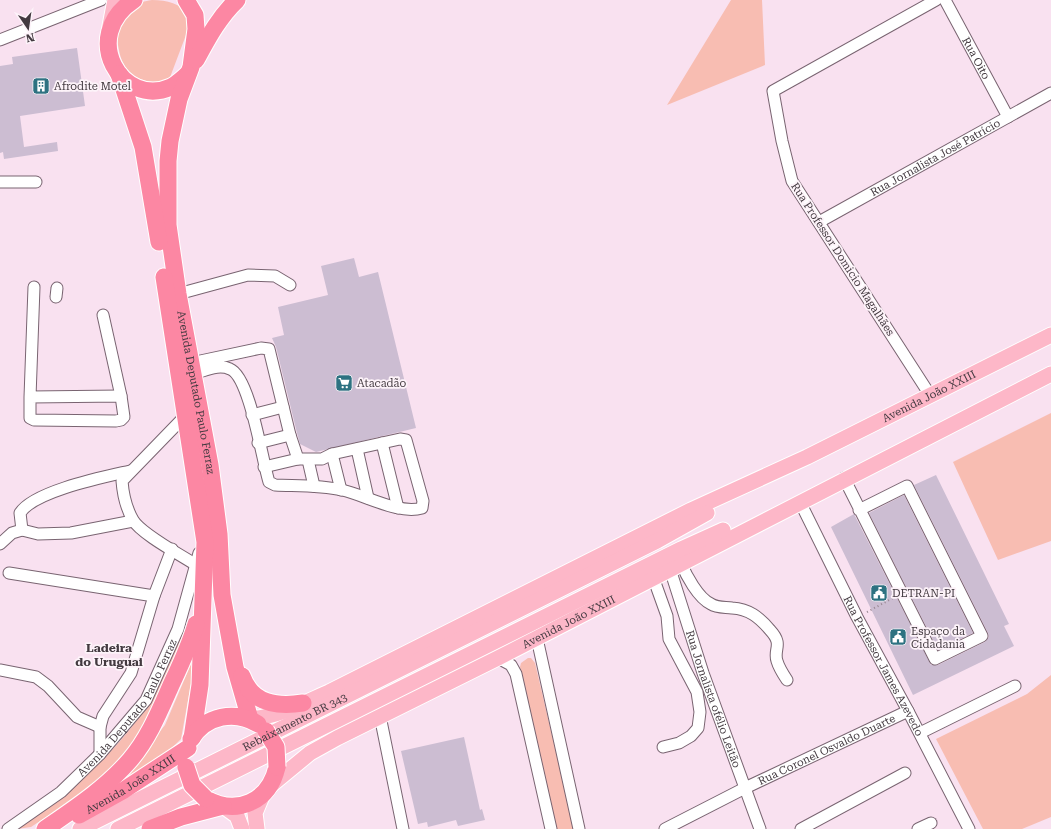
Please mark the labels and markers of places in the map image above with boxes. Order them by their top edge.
building icon: Afrodite Motel [31,76,51,96]
place label: Afrodite Motel [54,80,132,93]
supermarket icon: Atacadão [334,373,354,393]
place label: Atacadão [357,377,406,390]
public building icon: DETRAN-PI [869,583,889,603]
place label: DETRAN-PI [892,587,955,600]
place label: Espaço da Cidadania [911,625,965,651]
public building icon: Espaço da Cidadania [888,627,908,647]

